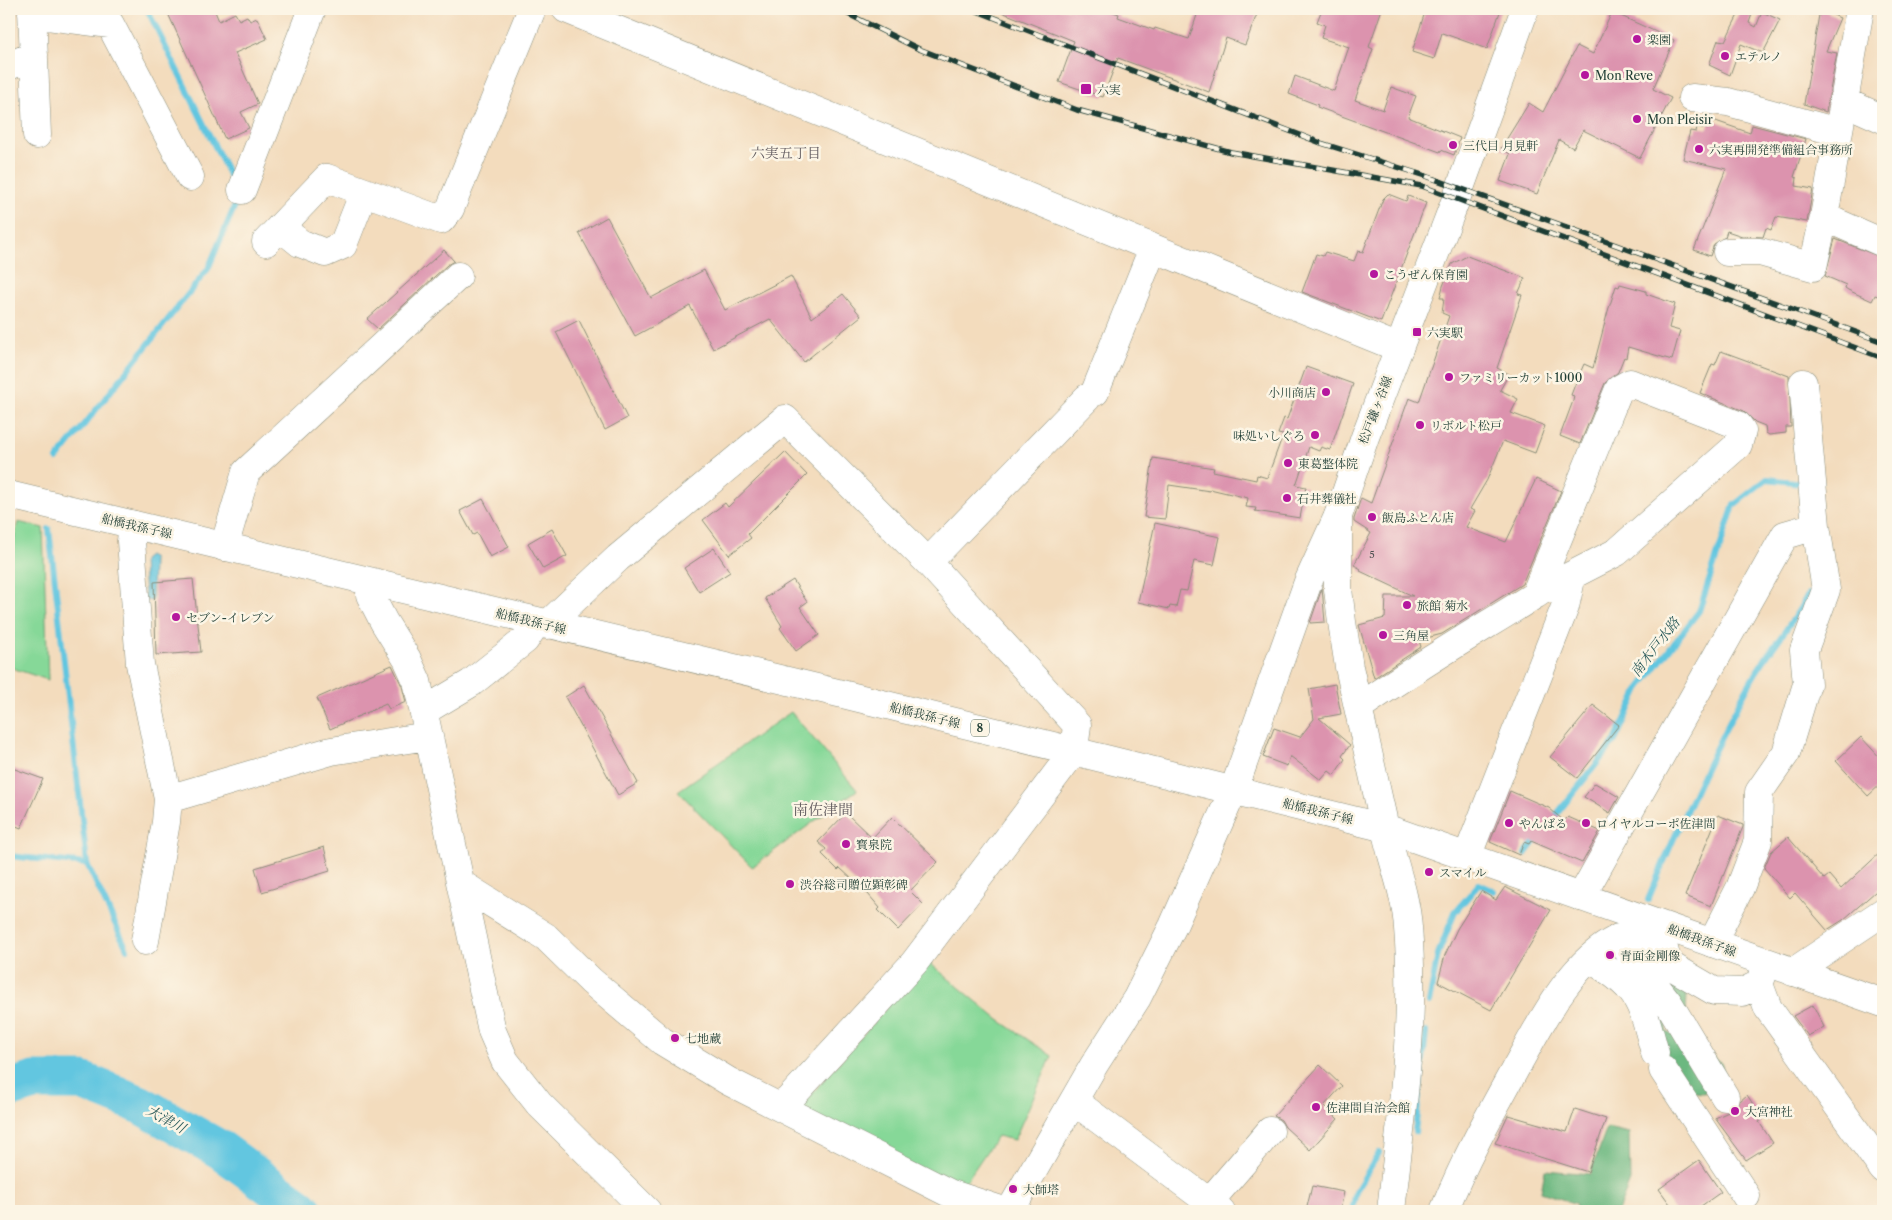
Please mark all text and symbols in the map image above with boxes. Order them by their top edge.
place label: 楽園 [1647,32,1671,47]
marker: 楽園 [1631,33,1643,45]
place label: エテルノ [1735,49,1782,64]
marker: エテルノ [1719,50,1731,62]
place label: Mon Reve [1595,68,1653,83]
marker: Mon Reve [1579,69,1591,81]
marker: 六実 [1079,82,1093,96]
place label: 六実 [1097,82,1121,97]
place label: Mon Pleisir [1647,112,1713,127]
marker: Mon Pleisir [1631,113,1643,125]
place label: 三代目 月見軒 [1463,138,1538,153]
marker: 三代目 月見軒 [1447,139,1459,151]
place label: 六実再開発準備組合事務所 [1709,142,1853,157]
marker: 六実再開発準備組合事務所 [1693,143,1705,155]
district label: 六実五丁目 [751,144,821,162]
place label: こうぜん保育園 [1384,267,1468,282]
marker: こうぜん保育園 [1368,268,1380,280]
place label: 六実駅 [1427,325,1463,340]
marker: 六実駅 [1411,326,1423,338]
place label: ファミリーカット1000 [1459,370,1582,385]
marker: ファミリーカット1000 [1443,371,1455,383]
street label: 松戸鎌ヶ谷線 [1355,374,1395,446]
place label: 小川商店 [1268,385,1316,400]
marker: 小川商店 [1320,386,1332,398]
place label: リボルト松戸 [1430,418,1502,433]
marker: リボルト松戸 [1414,419,1426,431]
place label: 味処いしぐろ [1233,428,1305,443]
marker: 味処いしぐろ [1309,429,1321,441]
place label: 東葛整体院 [1298,456,1358,471]
marker: 東葛整体院 [1282,457,1294,469]
place label: 石井葬儀社 [1297,491,1357,506]
marker: 石井葬儀社 [1281,492,1293,504]
place label: 飯島ふとん店 [1382,510,1454,525]
street label: 船橋我孫子線 [100,511,174,541]
marker: 飯島ふとん店 [1366,511,1378,523]
house number: 5 [1369,548,1375,561]
place label: 旅館 菊水 [1417,598,1468,613]
marker: 旅館 菊水 [1401,599,1413,611]
street label: 船橋我孫子線 [494,605,568,637]
place label: セブン-イレブン [186,610,275,625]
marker: セブン-イレブン [170,611,182,623]
water label: 南木戸水路 [1626,613,1684,680]
place label: 三角屋 [1393,628,1429,643]
marker: 三角屋 [1377,629,1389,641]
street label: 船橋我孫子線 [888,699,962,731]
road number: 8 [971,720,989,736]
street label: 船橋我孫子線 [1281,795,1355,827]
district label: 南佐津間 [793,800,853,819]
place label: やんばる [1519,816,1567,831]
place label: ロイヤルコーポ佐津間 [1596,816,1716,831]
marker: やんばる [1503,817,1515,829]
marker: ロイヤルコーポ佐津間 [1580,817,1592,829]
place label: 寳泉院 [856,837,892,852]
marker: 寳泉院 [840,838,852,850]
place label: スマイル [1439,865,1487,880]
marker: スマイル [1423,866,1435,878]
place label: 渋谷総司贈位顕彰碑 [800,877,908,892]
marker: 渋谷総司贈位顕彰碑 [784,878,796,890]
street label: 船橋我孫子線 [1666,921,1738,959]
place label: 青面金剛像 [1620,948,1680,963]
marker: 青面金剛像 [1604,949,1616,961]
place label: 七地蔵 [685,1031,721,1046]
marker: 七地蔵 [669,1032,681,1044]
place label: 佐津間自治会館 [1326,1100,1410,1115]
water label: 大津川 [143,1101,190,1138]
marker: 佐津間自治会館 [1310,1101,1322,1113]
place label: 大宮神社 [1745,1104,1793,1119]
marker: 大宮神社 [1729,1105,1741,1117]
place label: 大師塔 [1023,1182,1059,1197]
marker: 大師塔 [1007,1183,1019,1195]

